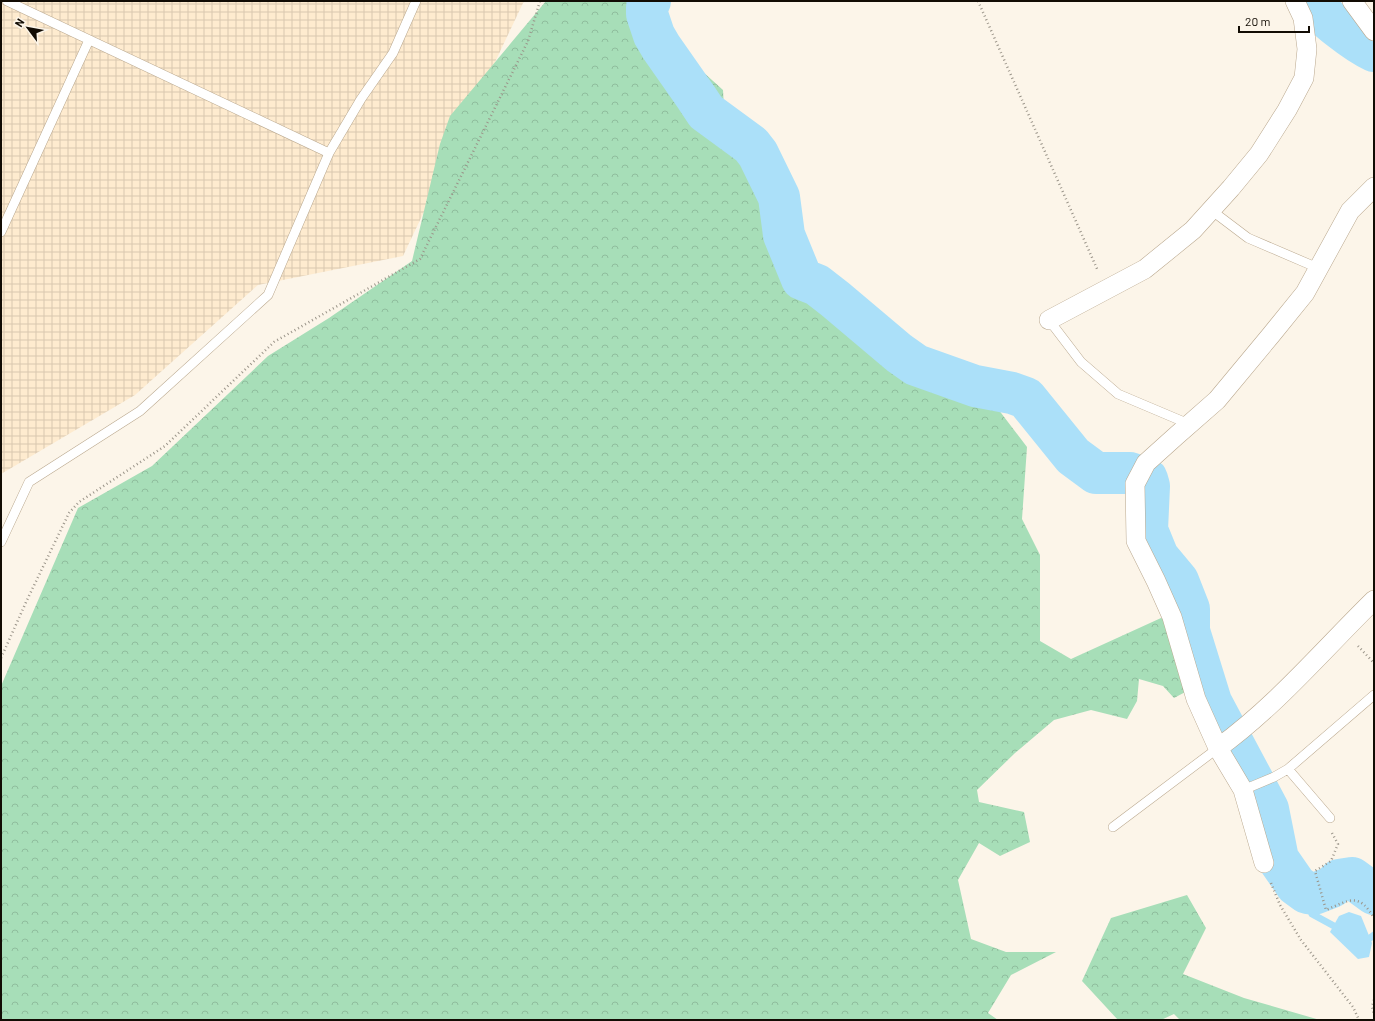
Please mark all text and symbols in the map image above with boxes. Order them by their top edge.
north arrow [8,8,48,48]
scale bar [1239,8,1309,34]
text: 20 m [1245,14,1271,28]
text: N [12,16,27,29]

